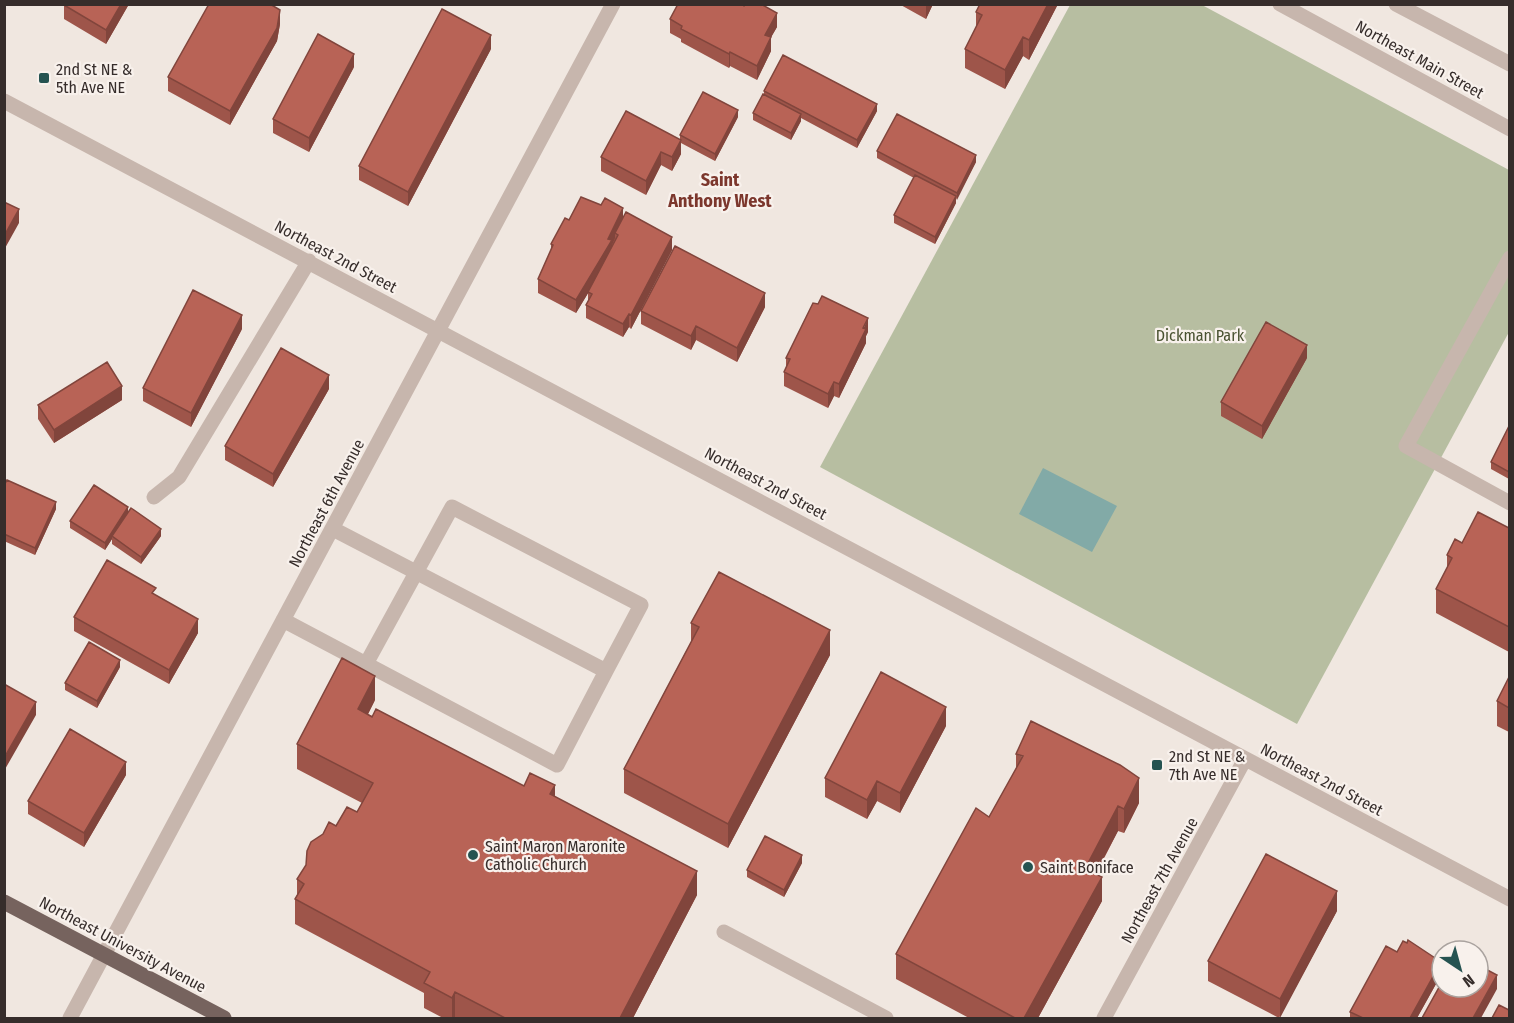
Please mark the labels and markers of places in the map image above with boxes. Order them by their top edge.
place label: 2nd St NE & 5th Ave NE [56,60,133,97]
marker: 2nd St NE & 5th Ave NE [37,71,51,85]
place label: 2nd St NE & 7th Ave NE [1169,747,1246,784]
marker: 2nd St NE & 7th Ave NE [1150,758,1164,772]
place label: Saint Maron Maronite Catholic Church [485,837,625,874]
marker: Saint Maron Maronite Catholic Church [466,848,480,862]
place label: Saint Boniface [1040,858,1134,877]
marker: Saint Boniface [1021,860,1035,874]

